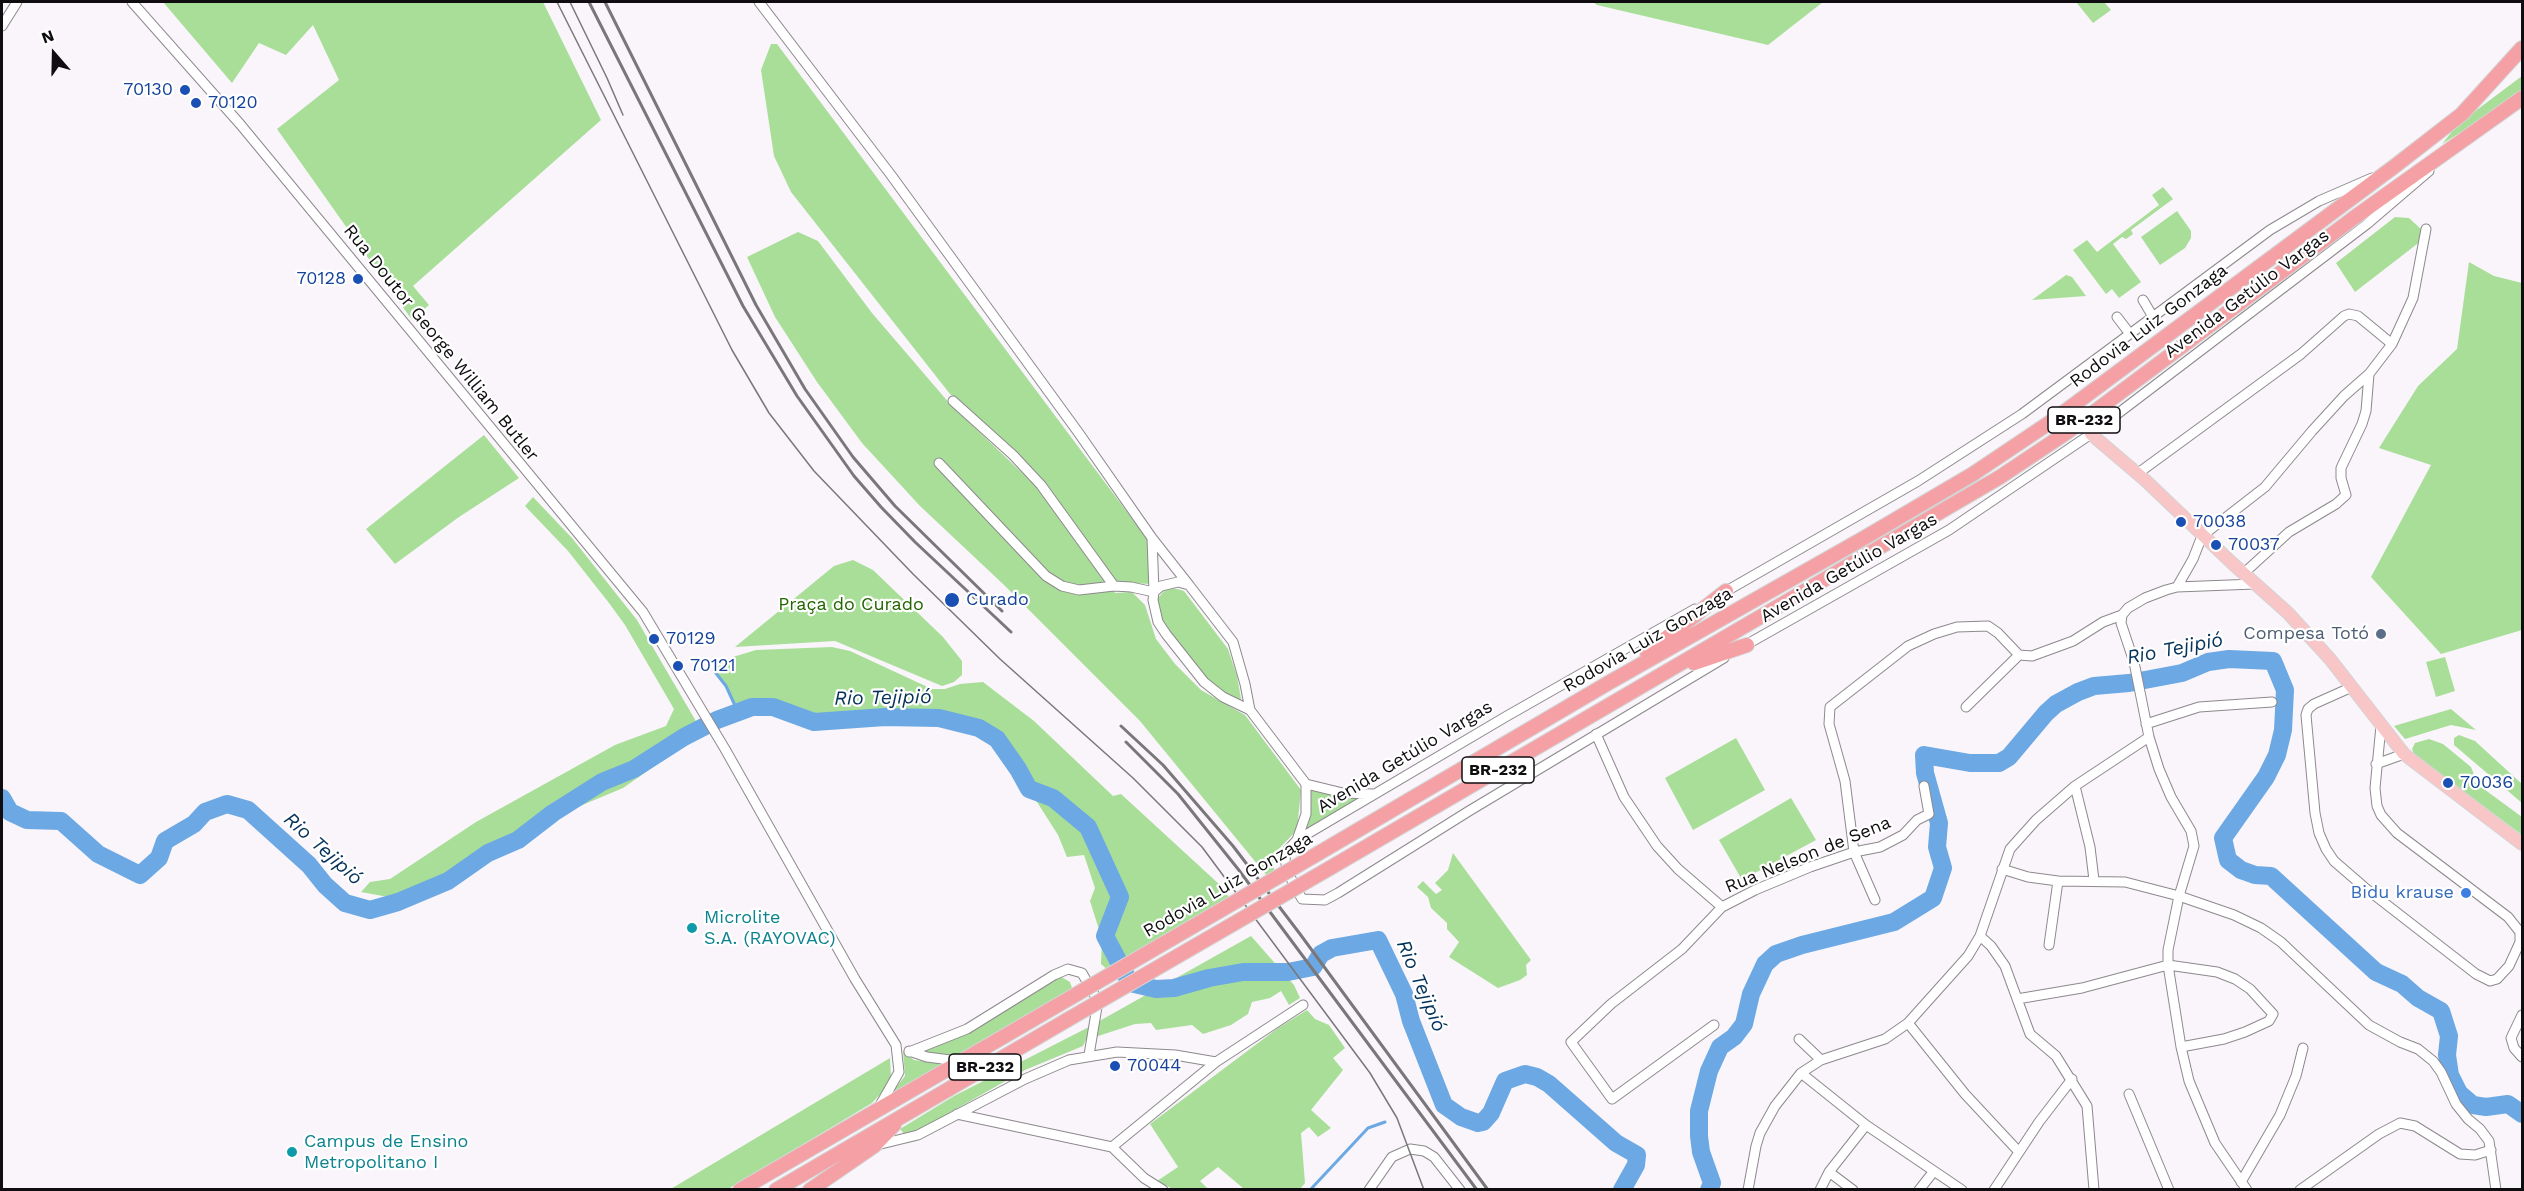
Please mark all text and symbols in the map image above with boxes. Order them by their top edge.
north arrow [24,24,84,84]
text: N [39,26,56,48]
place label: 70130 [123,79,173,101]
marker: 70130 [178,83,192,97]
place label: 70120 [208,92,258,114]
marker: 70120 [189,96,203,110]
street label: Rua Doutor George William Butler [339,220,543,466]
street label: Avenida Getúlio Vargas [2160,225,2334,363]
street label: Rodovia Luiz Gonzaga [2066,260,2232,392]
place label: 70128 [296,268,346,290]
marker: 70128 [351,272,365,286]
road number: BR-232 [2048,407,2120,433]
street label: Avenida Getúlio Vargas [1757,509,1941,627]
place label: 70038 [2193,511,2246,533]
marker: 70038 [2174,515,2188,529]
place label: 70037 [2228,534,2280,556]
marker: 70037 [2209,538,2223,552]
street label: Rodovia Luiz Gonzaga [1560,583,1736,697]
place label: Curado [966,589,1029,611]
marker: Curado [943,591,961,609]
park label: Praça do Curado [778,594,924,616]
place label: Compesa Totó [2243,623,2369,645]
marker: Compesa Totó [2374,627,2388,641]
place label: 70129 [666,628,716,650]
water label: Rio Tejipió [2125,628,2225,670]
marker: 70129 [647,632,661,646]
place label: 70121 [690,655,735,677]
marker: 70121 [671,659,685,673]
water label: Rio Tejipió [834,685,932,711]
street label: Avenida Getúlio Vargas [1313,696,1497,818]
road number: BR-232 [1462,757,1534,783]
place label: 70036 [2460,772,2513,794]
marker: 70036 [2441,776,2455,790]
water label: Rio Tejipió [279,807,367,891]
street label: Rua Nelson de Sena [1722,812,1894,898]
street label: Rodovia Luiz Gonzaga [1140,828,1316,942]
place label: Bidu krause [2350,882,2454,904]
marker: Bidu krause [2459,886,2473,900]
place label: Microlite S.A. (RAYOVAC) [704,907,836,950]
marker: Microlite S.A. (RAYOVAC) [685,921,699,935]
water label: Rio Tejipió [1391,936,1451,1036]
road number: BR-232 [949,1054,1021,1080]
place label: 70044 [1127,1055,1181,1077]
marker: 70044 [1108,1059,1122,1073]
place label: Campus de Ensino Metropolitano I [304,1131,468,1174]
marker: Campus de Ensino Metropolitano I [285,1145,299,1159]

